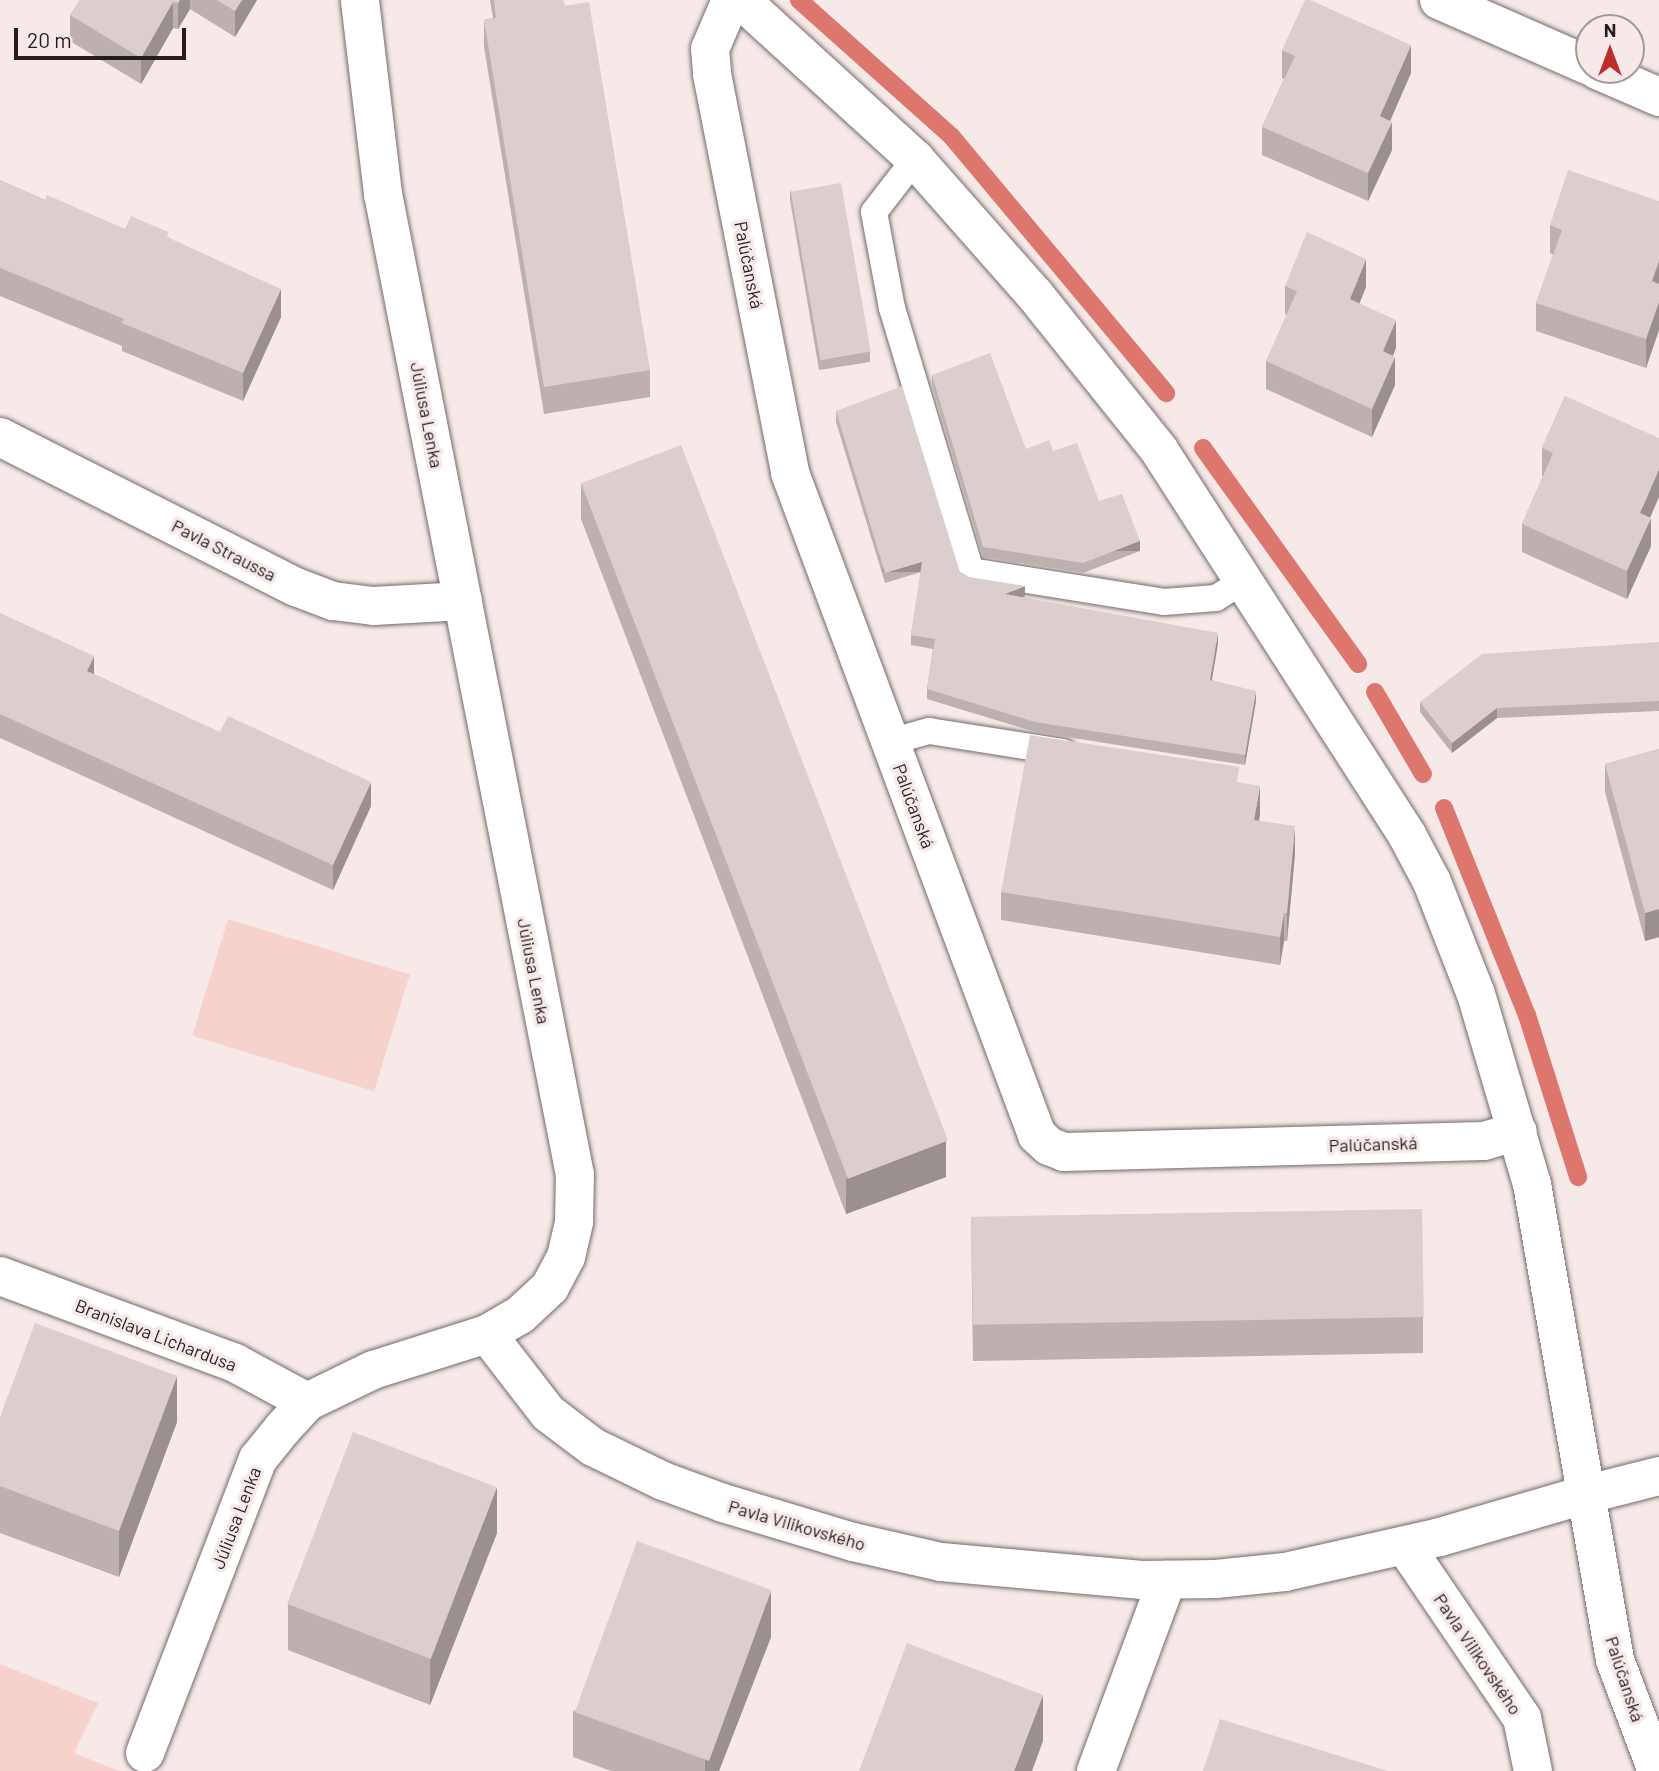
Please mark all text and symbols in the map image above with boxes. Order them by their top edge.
scale bar [18,14,189,58]
north arrow [1575,14,1645,84]
text: N [1604,18,1616,41]
text: 20 m [27,27,72,52]
street label: Palúčanská [730,219,768,311]
street label: Júliusa Lenka [406,360,448,470]
street label: Pavla Straussa [168,515,280,585]
street label: Palúčanská [889,761,939,851]
street label: Júliusa Lenka [513,916,555,1026]
street label: Palúčanská [1328,1132,1418,1156]
street label: Branislava Lichardusa [72,1294,240,1376]
street label: Júliusa Lenka [207,1464,265,1572]
street label: Pavla Vilikovského [726,1495,868,1555]
street label: Pavla Vilikovského [1429,1589,1527,1719]
street label: Palúčanská [1601,1634,1649,1724]

